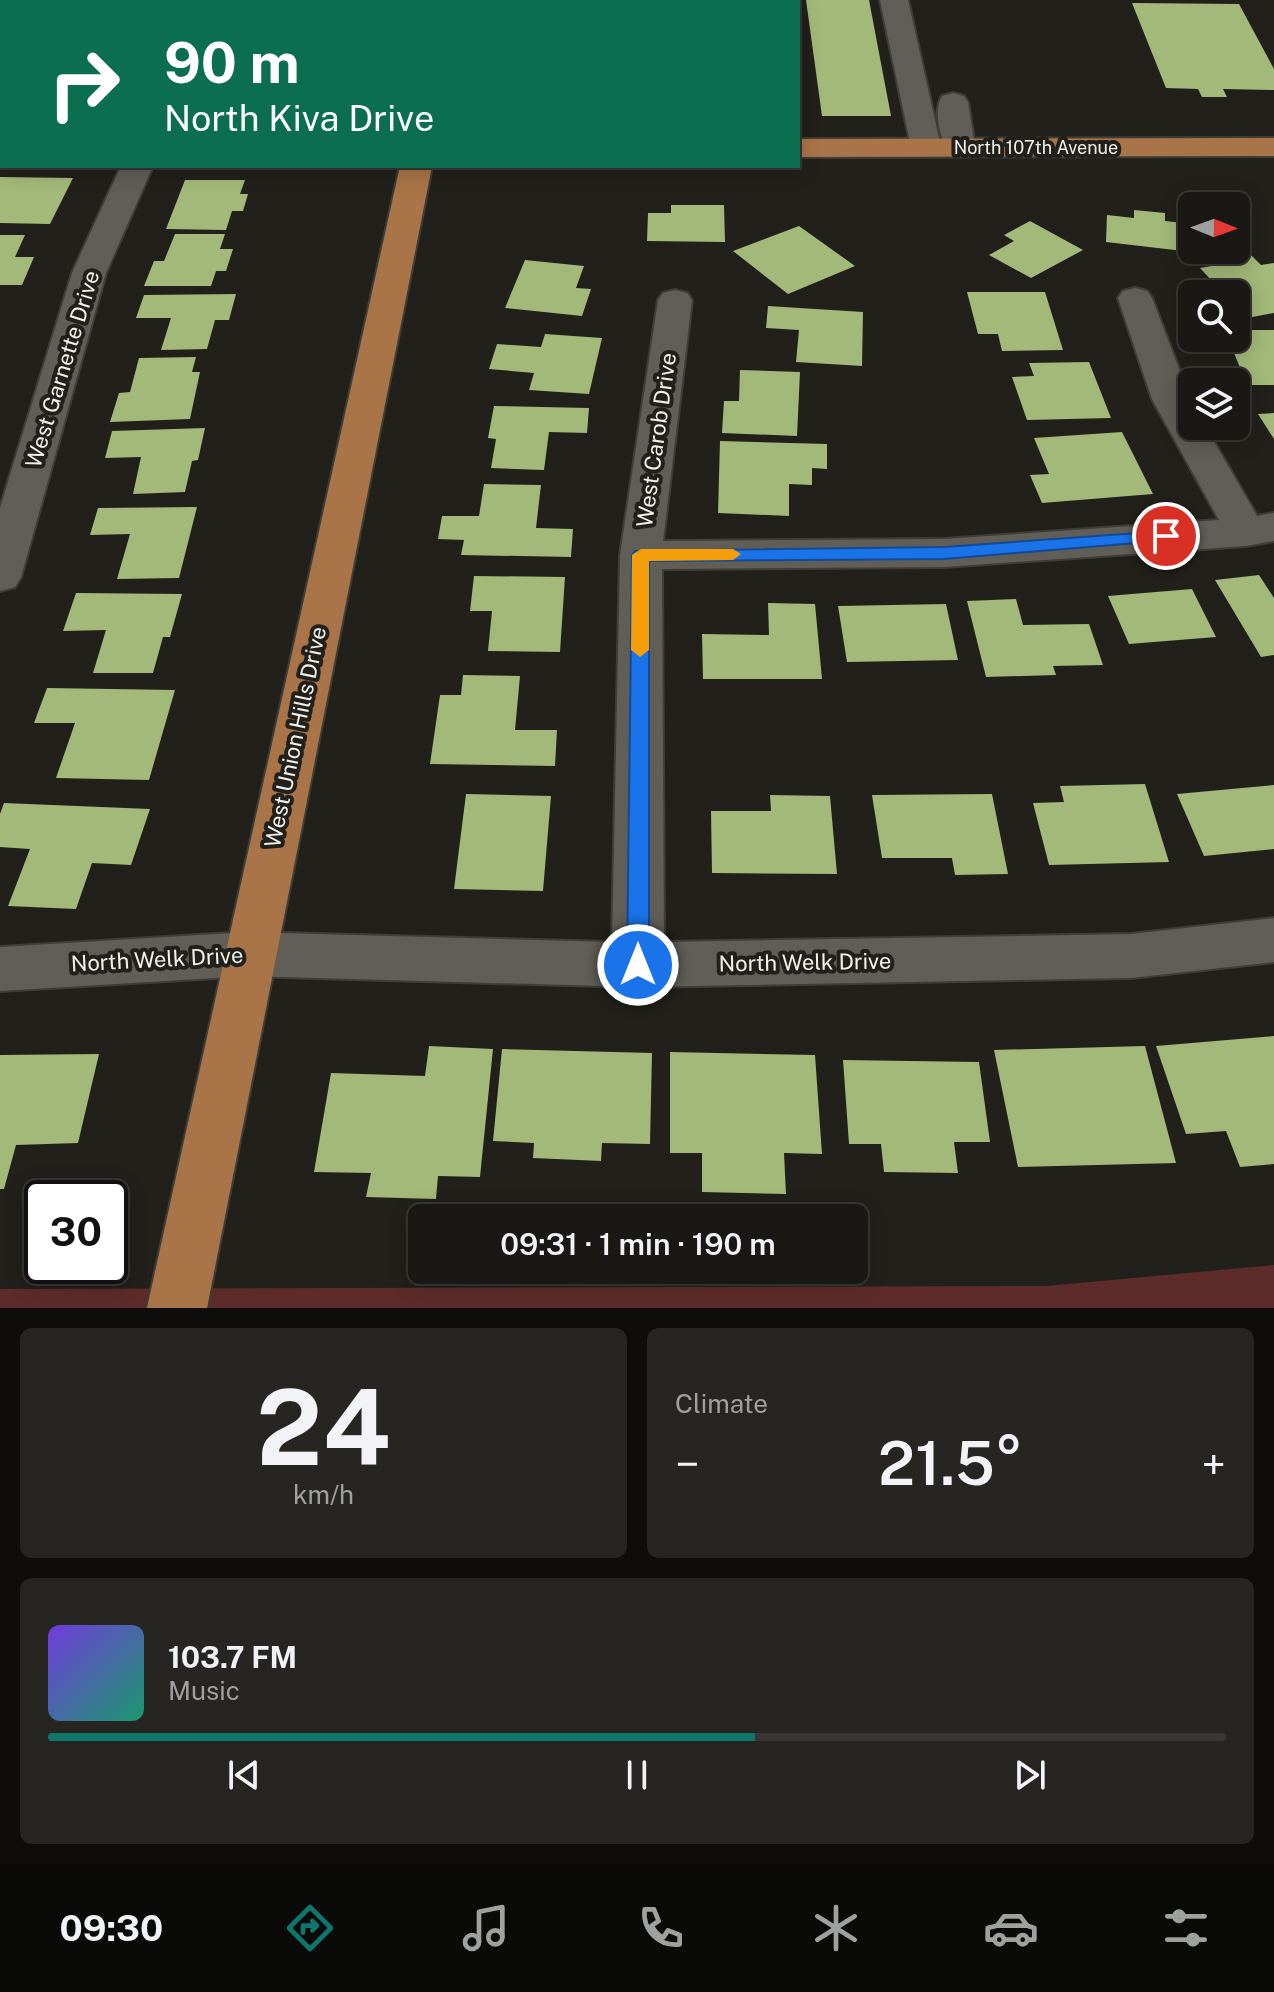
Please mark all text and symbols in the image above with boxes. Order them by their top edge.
text: 90 m [164,30,300,96]
icon: right [32,32,136,136]
text: North Kiva Drive [164,97,434,139]
street label: North 107th Avenue [954,137,1118,158]
north arrow [1178,192,1250,264]
map controls [1178,192,1250,440]
street label: West Garnette Drive [20,267,104,471]
button: search [1178,280,1250,352]
street label: West Carob Drive [631,351,681,529]
button: layers [1178,368,1250,440]
pin [1132,502,1200,570]
icon: arrive [1144,514,1188,558]
street label: West Union Hills Drive [259,624,331,850]
position arrow [596,923,680,1007]
street label: North Welk Drive [70,942,244,976]
street label: North Welk Drive [718,947,892,977]
speed limit sign: 30 [24,1180,128,1284]
text: 09:31 · 1 min · 190 m [500,1226,776,1262]
text: 24 [256,1366,391,1488]
text: Climate [675,1388,768,1419]
text: 21.5° [878,1428,1023,1499]
text: − [675,1438,699,1490]
text: + [1202,1438,1226,1490]
text: km/h [293,1479,354,1510]
text: 103.7 FM [168,1639,297,1675]
text: Music [168,1675,240,1706]
icon: previous [222,1753,266,1797]
icon: pause [615,1753,659,1797]
icon: next [1008,1753,1052,1797]
icon: directions [282,1900,338,1956]
icon: music [458,1900,514,1956]
icon: phone [633,1900,689,1956]
icon: climate [808,1900,864,1956]
icon: car [983,1900,1039,1956]
icon: filters [1158,1900,1214,1956]
text: 09:30 [60,1907,163,1949]

